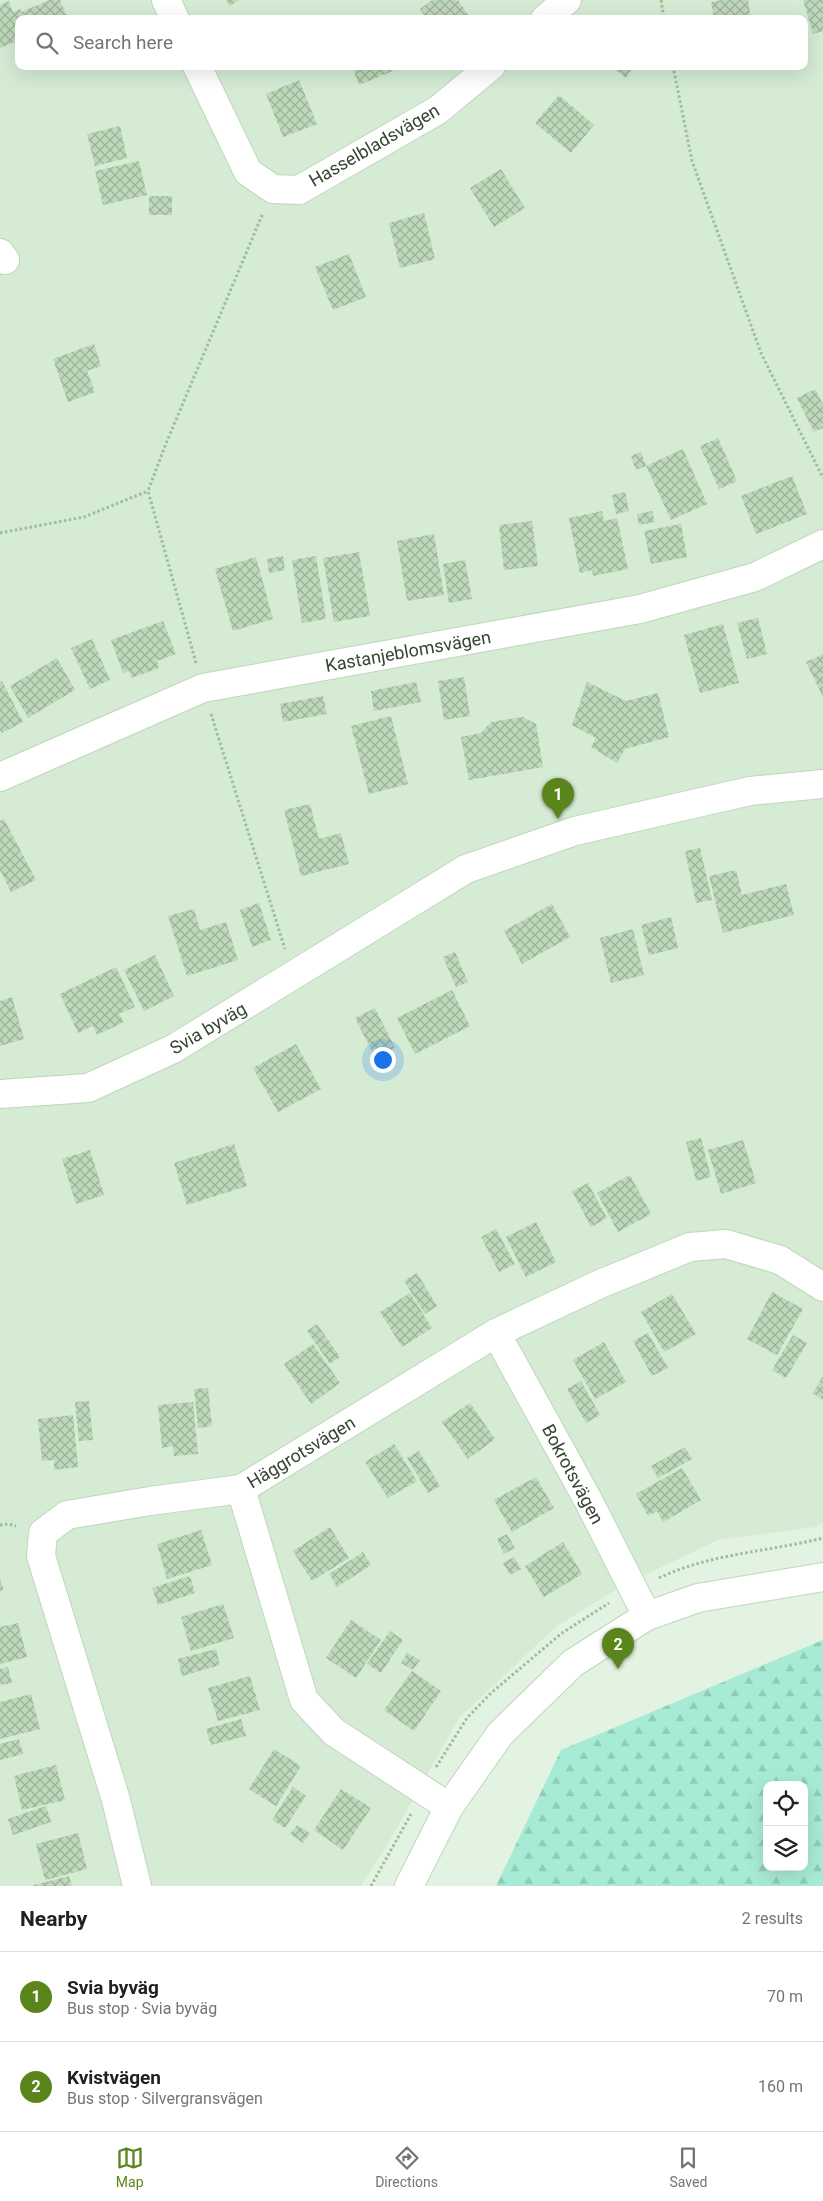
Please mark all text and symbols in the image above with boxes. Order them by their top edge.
search box [15,15,808,70]
icon: search [33,29,61,57]
text: Search here [73,31,173,54]
street label: Hasselbladsvägen [305,99,443,191]
street label: Kastanjeblomsvägen [324,626,492,676]
pin: 1 [542,778,574,819]
street label: Svia byväg [166,998,250,1058]
your location [370,1047,396,1073]
street label: Häggrotsvägen [243,1412,359,1492]
street label: Bokrotsvägen [538,1421,608,1527]
pin: 2 [602,1628,634,1669]
map controls [763,1781,808,1871]
button: locate [763,1781,808,1826]
button: layers [763,1826,808,1871]
text: Nearby [20,1907,87,1931]
text: 2 results [742,1909,803,1928]
text: Svia byväg [67,1976,159,1999]
text: 1 [31,1987,41,2006]
text: 70 m [767,1987,803,2006]
text: Bus stop · Svia byväg [67,1999,217,2018]
text: Kvistvägen [67,2066,161,2089]
text: 2 [31,2077,41,2096]
text: 160 m [758,2077,803,2096]
text: Bus stop · Silvergransvägen [67,2089,263,2108]
tab: Map [116,2144,144,2190]
tab: Directions [375,2144,438,2190]
tab: Saved [669,2144,707,2190]

